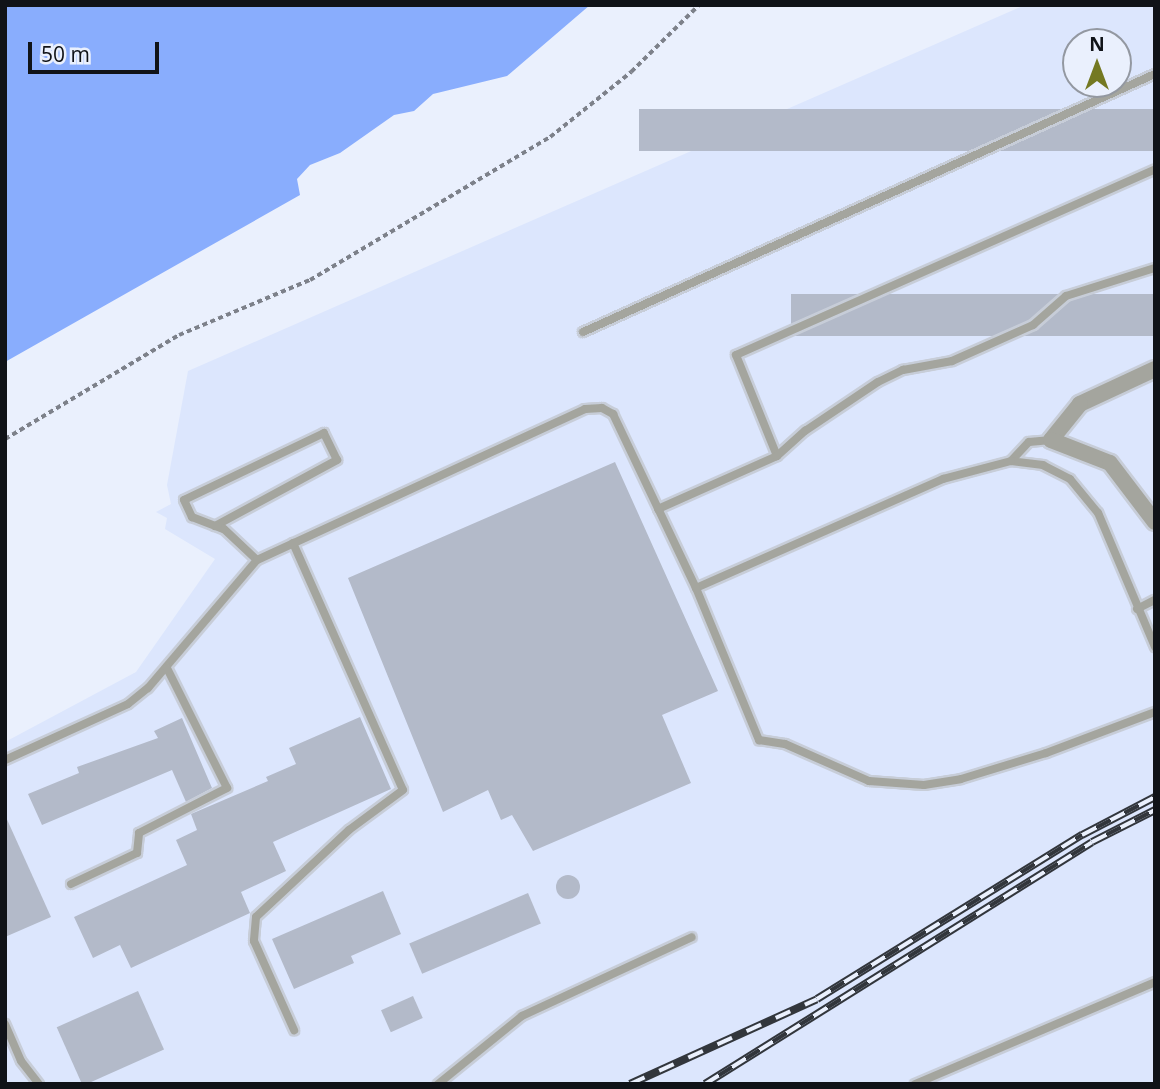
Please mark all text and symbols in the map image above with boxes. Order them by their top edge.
scale bar [32,28,163,72]
north arrow [1062,28,1132,98]
text: N [1089,31,1105,57]
text: 50 m [41,40,90,68]

